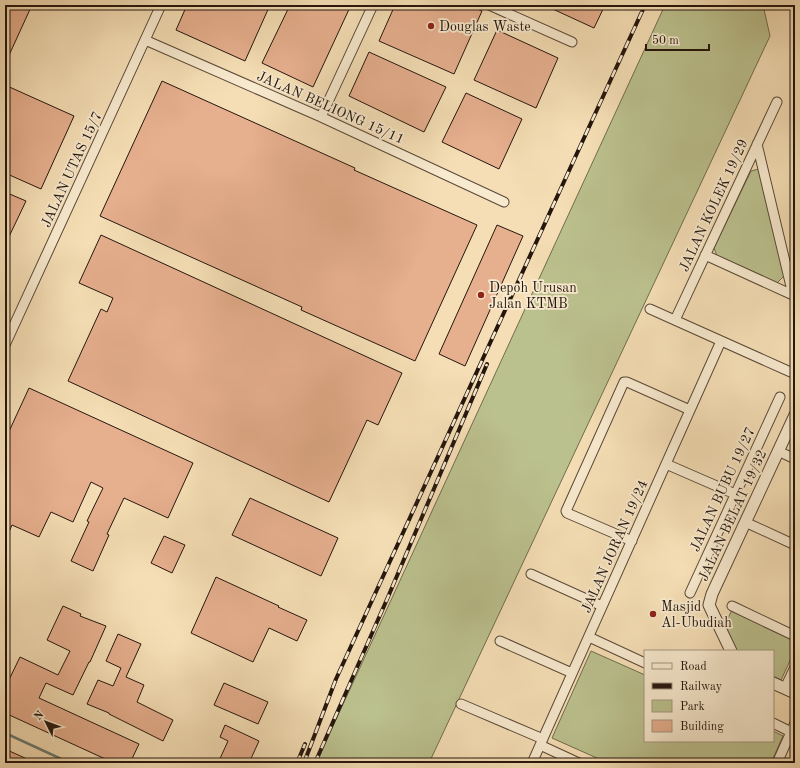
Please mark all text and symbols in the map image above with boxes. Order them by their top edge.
place label: Douglas Waste [439,20,531,34]
marker: Douglas Waste [426,21,436,31]
scale bar [646,26,709,52]
text: 50 m [652,34,679,47]
street label: JALAN BELIONG 15/11 [255,69,406,147]
street label: JALAN UTAS 15/7 [39,109,105,229]
street label: JALAN KOLEK 19/29 [677,137,751,274]
place label: Depoh Urusan Jalan KTMB [489,281,577,311]
marker: Depoh Urusan Jalan KTMB [476,290,486,300]
street label: JALAN BUBU 19/27 [688,425,758,554]
street label: JALAN BELAT 19/32 [696,448,769,583]
street label: JALAN JORAN 19/24 [579,478,651,615]
place label: Masjid Al-Ubudiah [661,600,732,630]
marker: Masjid Al-Ubudiah [648,609,658,619]
legend [644,650,774,742]
text: Road [680,661,707,673]
text: Railway [680,681,723,693]
text: Park [680,701,705,713]
north arrow [26,702,66,742]
text: N [33,709,47,723]
text: Building [680,721,724,733]

